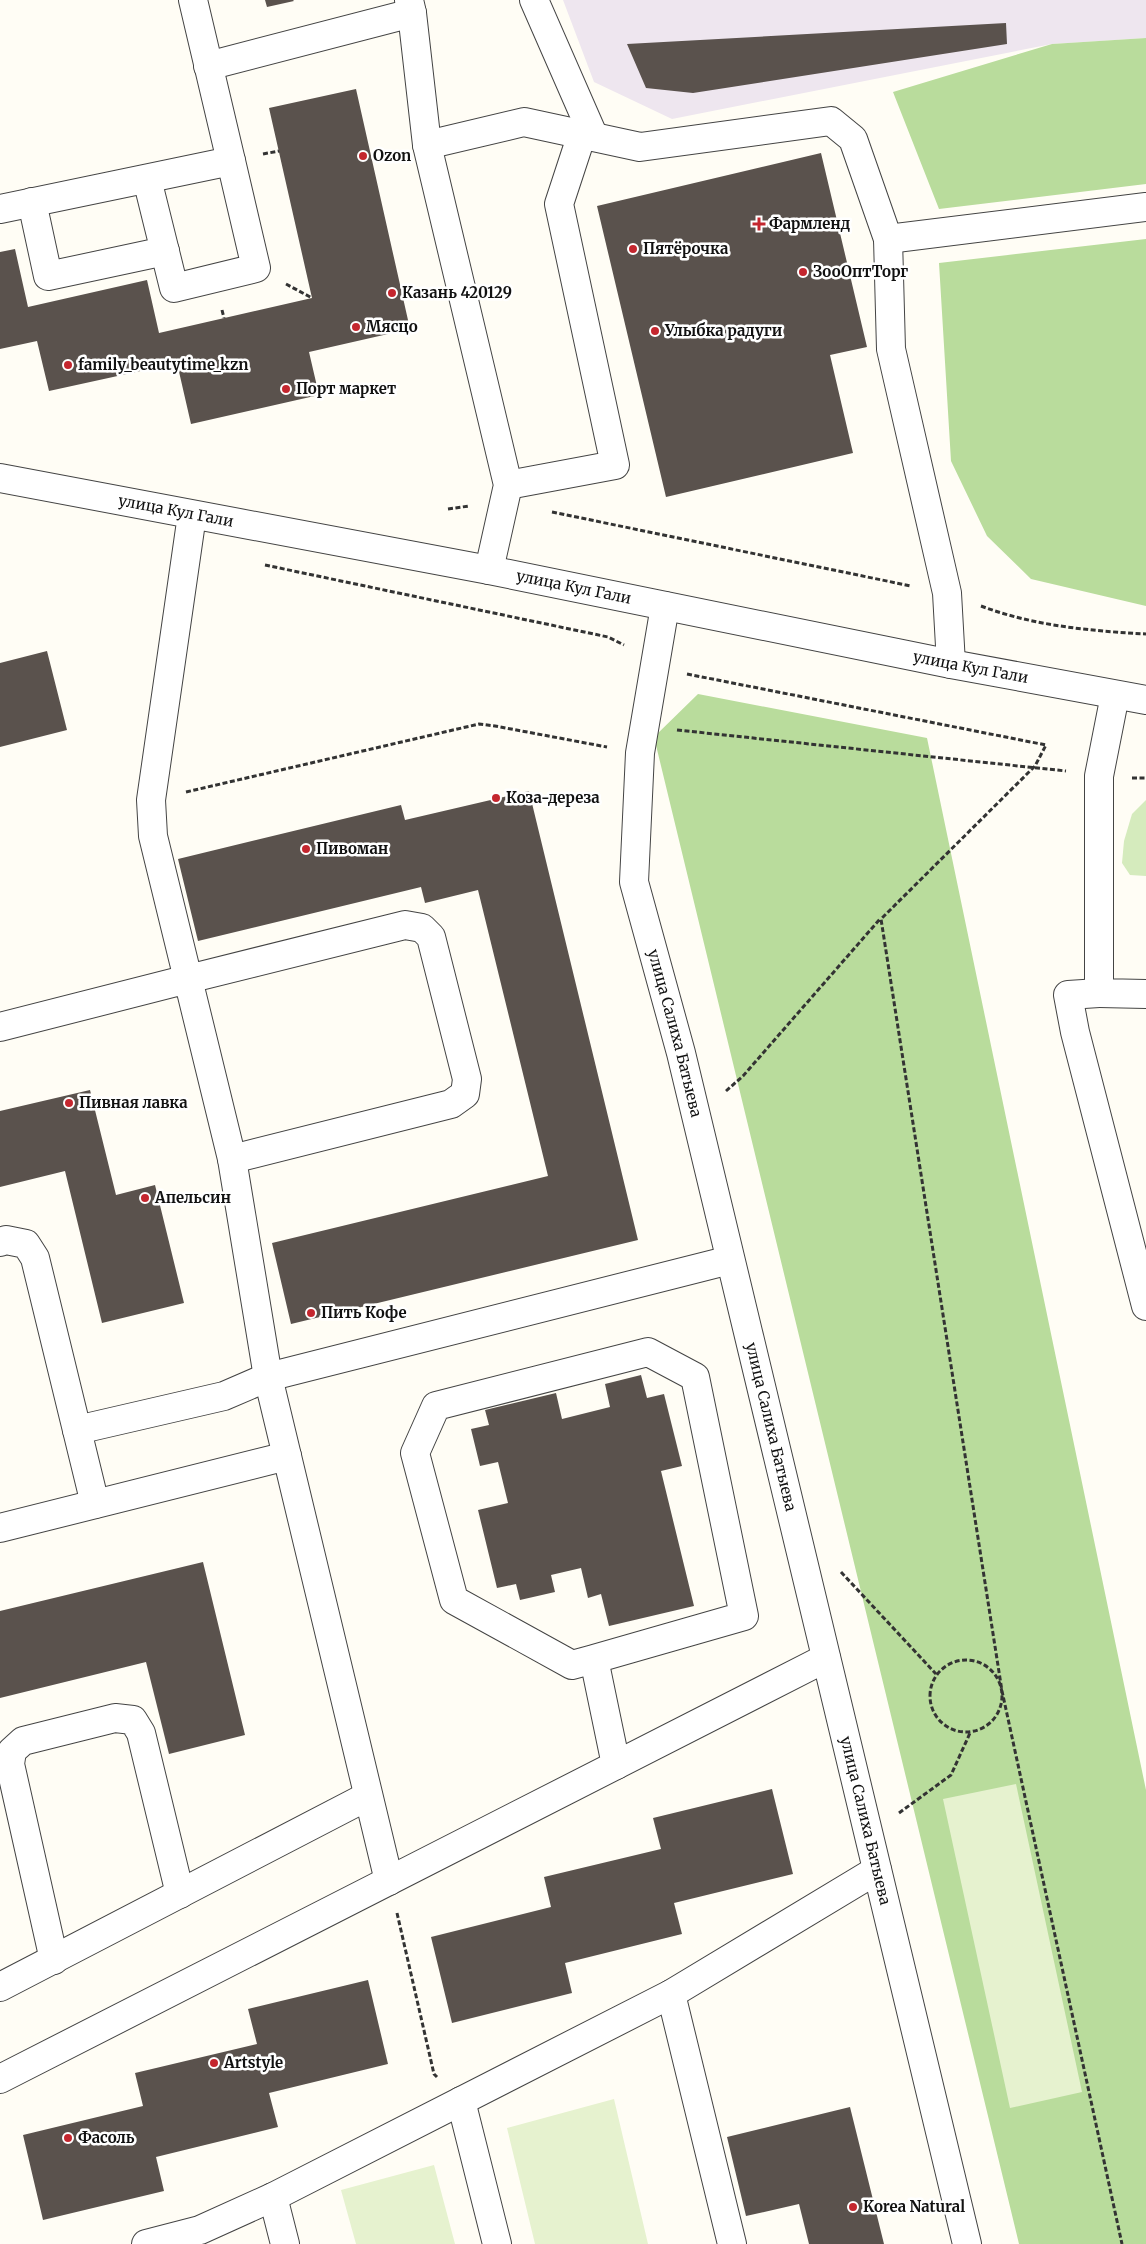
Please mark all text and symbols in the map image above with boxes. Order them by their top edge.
place label: Ozon [373,146,411,165]
marker: Ozon [357,150,369,162]
place label: Фармленд [769,214,850,233]
marker: Фармленд [753,218,765,230]
place label: Пятёрочка [643,239,729,258]
marker: Пятёрочка [627,243,639,255]
place label: ЗооОптТорг [813,262,908,281]
marker: ЗооОптТорг [797,266,809,278]
place label: Казань 420129 [402,283,512,302]
marker: Казань 420129 [386,287,398,299]
place label: Мясцо [366,317,418,336]
marker: Мясцо [350,321,362,333]
place label: Улыбка радуги [664,321,783,340]
marker: Улыбка радуги [649,325,661,337]
place label: family_beautytime_kzn [78,355,249,374]
marker: family_beautytime_kzn [62,359,74,371]
place label: Порт маркет [296,379,396,398]
marker: Порт маркет [280,383,292,395]
street label: улица Кул Гали [117,490,235,531]
street label: улица Кул Гали [515,566,633,608]
street label: улица Кул Гали [912,647,1030,687]
place label: Коза-дереза [506,788,600,807]
marker: Коза-дереза [490,792,502,804]
place label: Пивоман [316,839,389,858]
marker: Пивоман [300,843,312,855]
street label: улица Салиха Батыева [644,947,706,1119]
place label: Пивная лавка [79,1093,188,1112]
marker: Пивная лавка [63,1097,75,1109]
place label: Апельсин [154,1188,231,1207]
marker: Апельсин [139,1192,151,1204]
place label: Пить Кофе [321,1303,407,1322]
marker: Пить Кофе [305,1307,317,1319]
street label: улица Салиха Батыева [742,1340,801,1513]
street label: улица Салиха Батыева [836,1734,895,1907]
place label: Artstyle [223,2053,283,2072]
marker: Artstyle [208,2057,220,2069]
place label: Фасоль [78,2128,135,2147]
marker: Фасоль [62,2132,74,2144]
place label: Korea Natural [863,2197,965,2216]
marker: Korea Natural [847,2201,859,2213]

